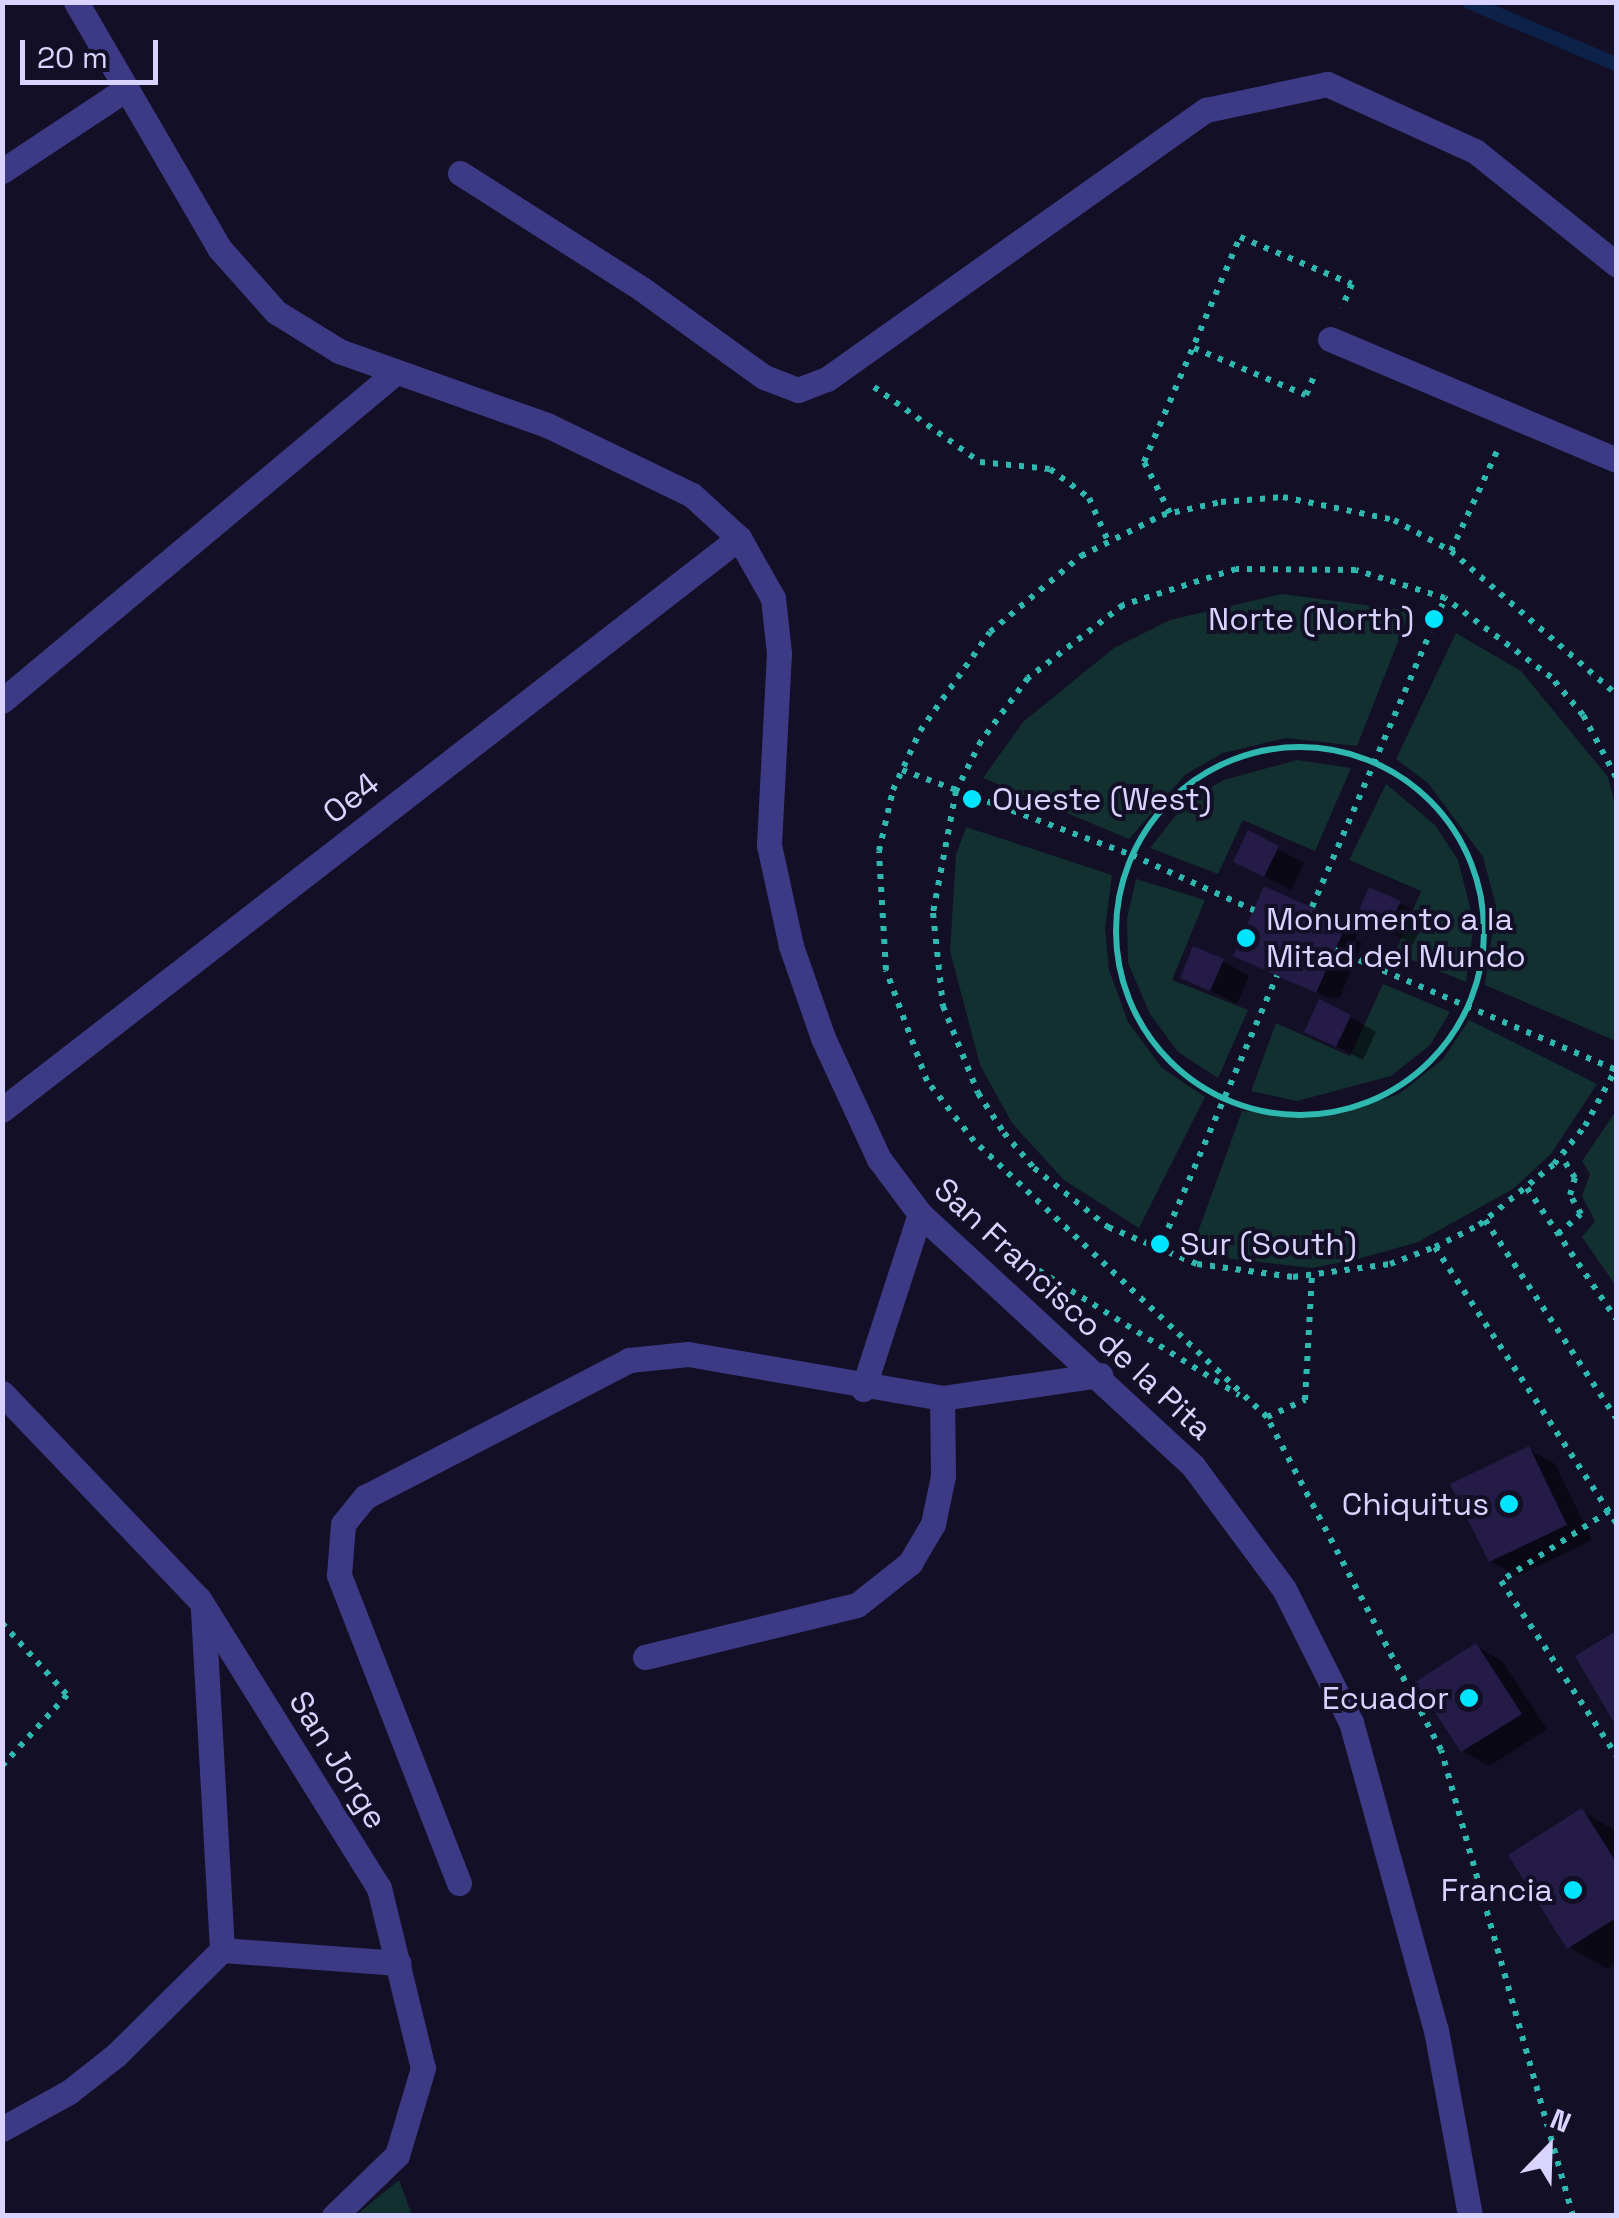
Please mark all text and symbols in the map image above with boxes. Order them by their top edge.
scale bar [25,20,162,82]
text: 20 m [37,38,108,77]
place label: Norte (North) [1208,600,1414,638]
marker: Norte (North) [1423,608,1445,630]
street label: Oe4 [315,764,387,832]
place label: Oueste (West) [992,780,1212,818]
marker: Oueste (West) [961,788,983,810]
place label: Monumento a la Mitad del Mundo [1266,901,1526,976]
marker: Monumento a la Mitad del Mundo [1235,927,1257,949]
street label: San Francisco de la Pita [926,1170,1220,1448]
place label: Sur (South) [1180,1225,1357,1263]
marker: Sur (South) [1149,1233,1171,1255]
place label: Chiquitus [1342,1485,1489,1523]
marker: Chiquitus [1498,1493,1520,1515]
place label: Ecuador [1322,1679,1449,1717]
street label: San Jorge [281,1684,395,1836]
marker: Ecuador [1458,1687,1480,1709]
place label: Francia [1441,1871,1553,1909]
marker: Francia [1562,1879,1584,1901]
north arrow [1499,2098,1599,2198]
text: N [1545,2100,1576,2141]

